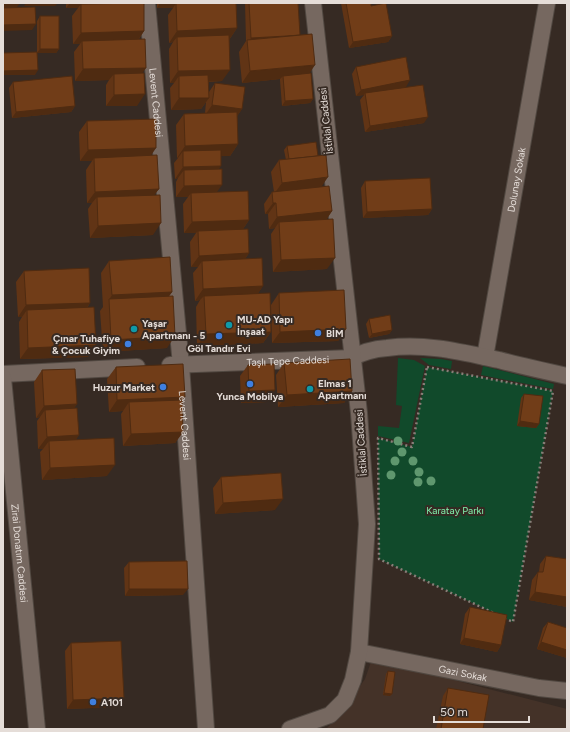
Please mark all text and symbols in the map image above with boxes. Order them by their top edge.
street label: Levent Caddesi [147,67,166,138]
street label: İstiklal Caddesi [316,87,336,155]
street label: Dolunay Sokak [504,146,528,213]
place label: MU-AD Yapı İnşaat [237,313,293,338]
place label: Yaşar Apartmanı - 5 [142,317,205,342]
marker: MU-AD Yapı İnşaat [224,320,234,330]
marker: Yaşar Apartmanı - 5 [129,324,139,334]
place label: BİM [326,327,344,340]
marker: BİM [313,328,323,338]
marker: Göl Tandır Evi [214,331,224,341]
place label: Çınar Tuhafiye & Çocuk Giyim [52,332,120,357]
marker: Çınar Tuhafiye & Çocuk Giyim [123,339,133,349]
place label: Göl Tandır Evi [187,342,251,355]
street label: Taşlı Tepe Caddesi [246,352,329,369]
place label: Elmas 1 Apartmanı [318,377,367,402]
marker: Yunca Mobilya [245,379,255,389]
place label: Huzur Market [93,381,155,394]
marker: Huzur Market [158,382,168,392]
marker: Elmas 1 Apartmanı [305,384,315,394]
street label: Levent Caddesi [176,390,194,460]
place label: Yunca Mobilya [217,390,283,403]
street label: İstiklal Caddesi [352,409,370,477]
street label: Zirai Donatım Caddesi [9,503,31,603]
park label: Karatay Parkı [426,504,484,517]
street label: Gazi Sokak [438,662,488,684]
place label: A101 [101,696,123,709]
marker: A101 [88,697,98,707]
scale bar [434,698,529,724]
text: 50 m [440,705,468,719]

